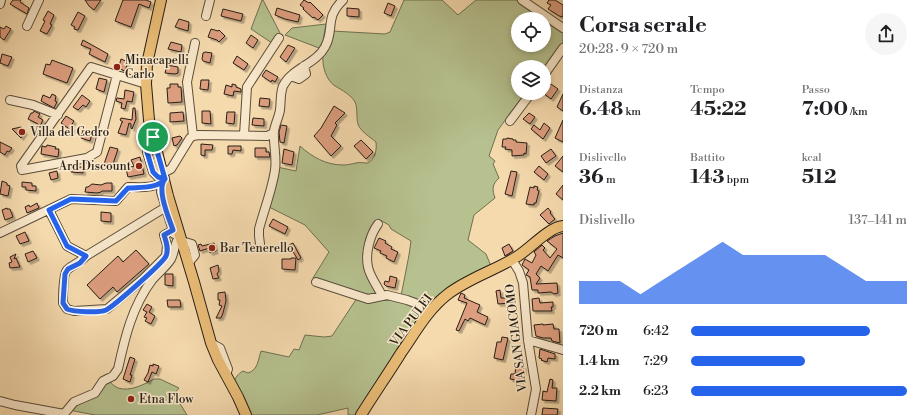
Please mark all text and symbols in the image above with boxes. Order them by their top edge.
map controls [511,12,551,100]
button: locate [511,12,551,52]
text: Corsa serale [579,12,707,39]
button: share [865,13,907,55]
text: 20:28 · 9 × 720 m [579,41,678,57]
place label: Minacapelli Carlo [125,53,189,82]
button: layers [511,60,551,100]
marker: Minacapelli Carlo [112,62,122,72]
text: Distanza [579,83,623,97]
text: Tempo [690,83,725,97]
text: Passo [802,83,830,97]
text: 6.48 [579,97,623,122]
text: 45:22 [690,97,747,122]
text: 7:00 [802,97,848,122]
text: km [623,105,641,119]
text: /km [848,105,868,119]
pin [136,120,170,154]
place label: Villa del Cedro [29,125,110,140]
icon: arrive [142,126,164,148]
marker: Villa del Cedro [17,127,27,137]
text: Dislivello [579,151,626,165]
text: Battito [690,151,725,165]
text: kcal [802,151,822,165]
place label: Ard Discount [58,159,132,174]
marker: Ard Discount [134,161,144,171]
text: 36 [579,165,604,190]
text: 143 [690,165,725,190]
text: 512 [802,165,837,190]
text: m [604,173,616,187]
text: bpm [725,173,749,187]
text: Dislivello [579,212,635,228]
text: 137–141 m [848,212,907,228]
place label: Bar Tenerello [219,241,294,256]
marker: Bar Tenerello [207,243,217,253]
street label: VIA SAN GIACOMO [502,283,531,394]
street label: VIA PULEI [386,291,436,350]
text: 720 m [579,323,618,339]
text: 6:42 [643,323,669,339]
text: 1.4 km [579,353,620,369]
text: 7:29 [643,353,668,369]
text: 2.2 km [579,383,621,399]
text: 6:23 [643,383,668,399]
place label: Etna Flow [139,392,194,407]
marker: Etna Flow [126,394,136,404]

